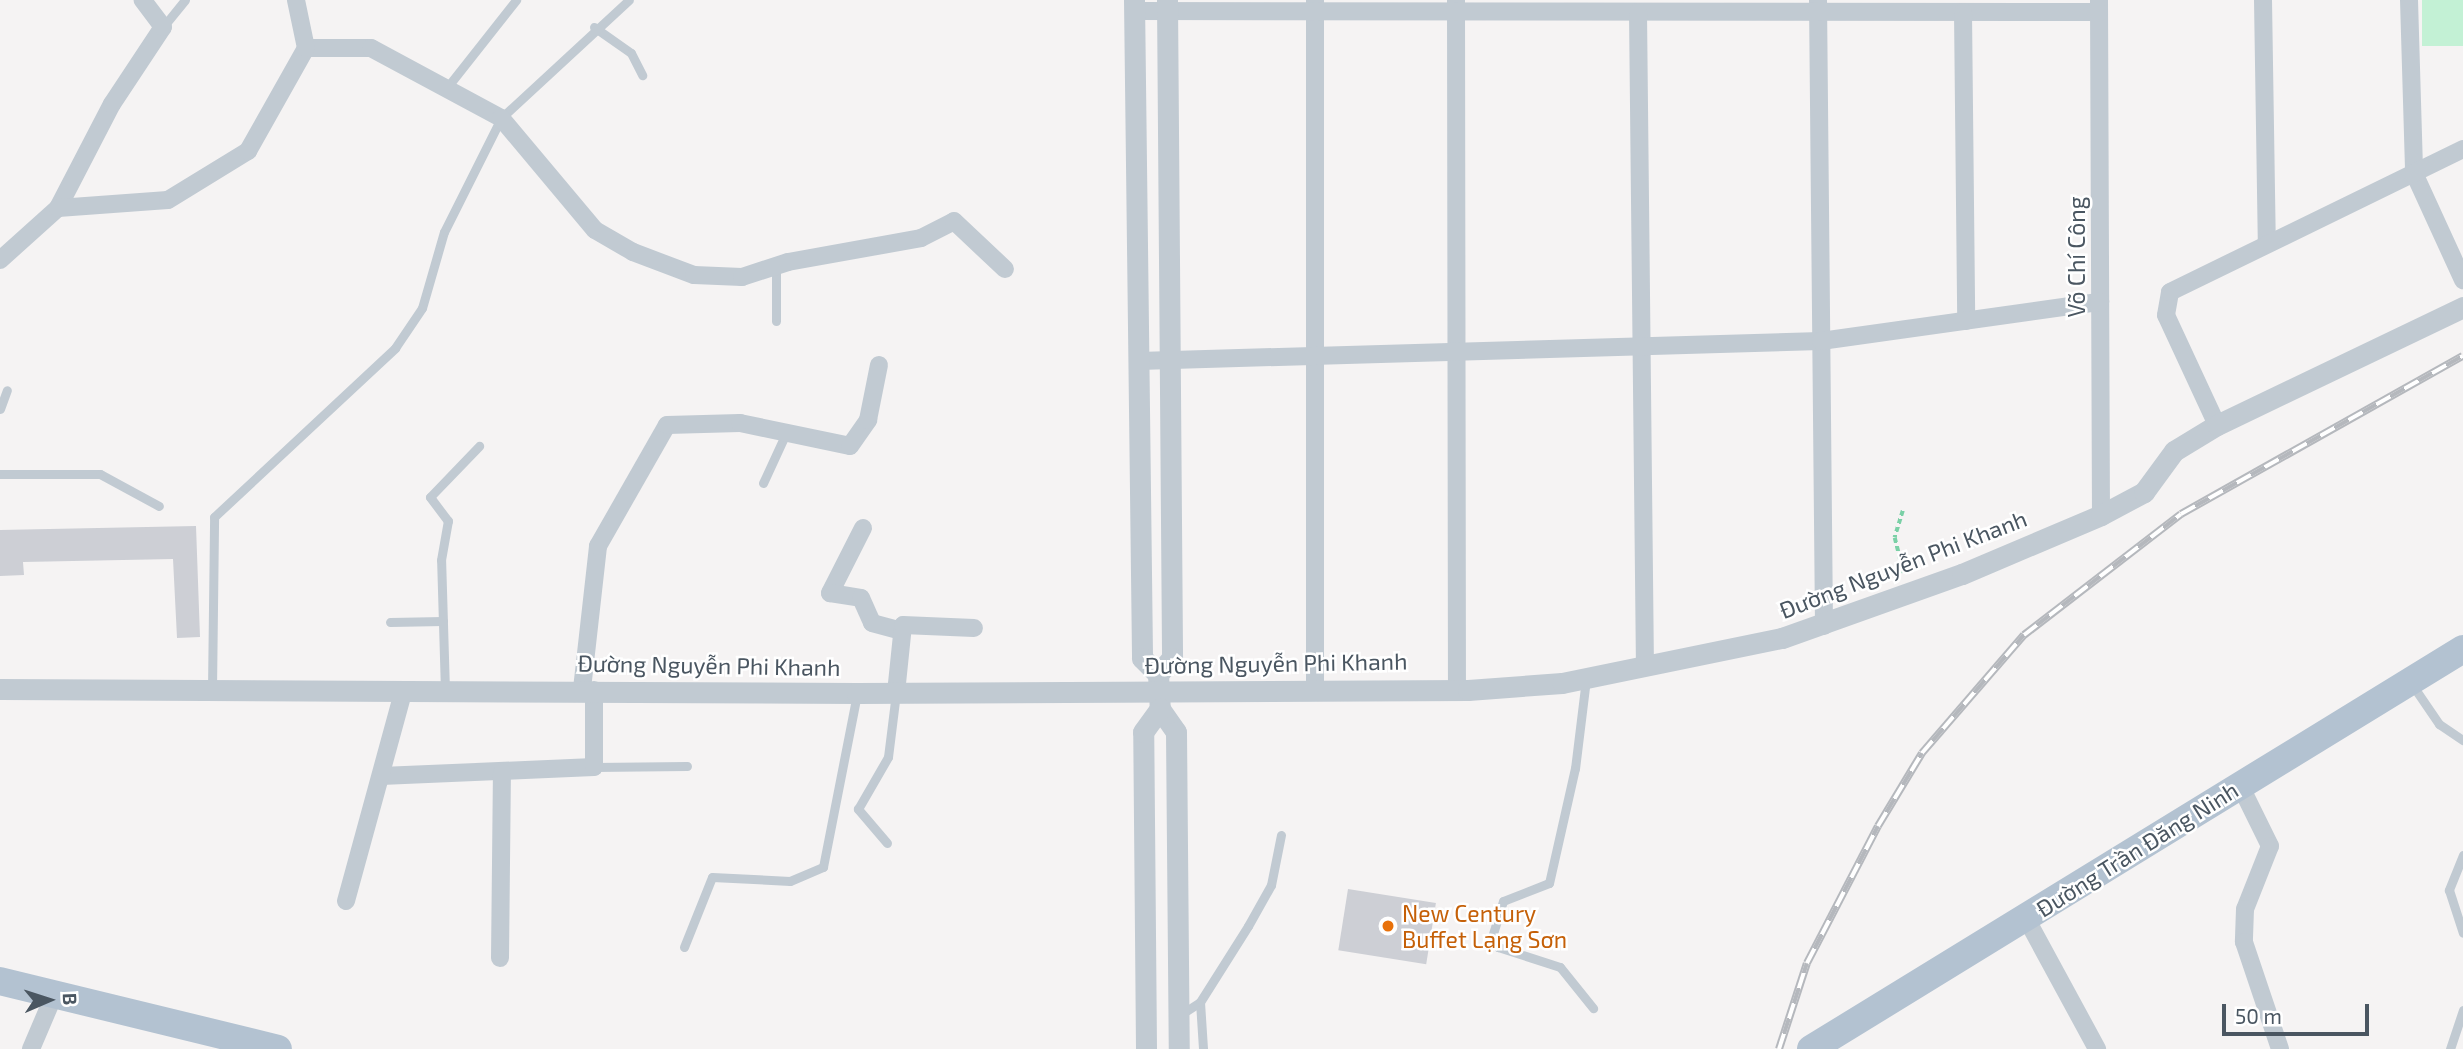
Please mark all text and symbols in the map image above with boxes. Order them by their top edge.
street label: Võ Chí Công [2062,196,2090,318]
street label: Đường Nguyễn Phi Khanh [1775,504,2031,624]
street label: Đường Nguyễn Phi Khanh [1144,647,1408,679]
street label: Đường Nguyễn Phi Khanh [577,649,841,681]
street label: Đường Trần Đăng Ninh [2031,775,2243,923]
place label: New Century Buffet Lạng Sơn [1402,899,1567,953]
marker: New Century Buffet Lạng Sơn [1380,918,1396,934]
north arrow [14,965,84,1035]
scale bar [2225,990,2372,1034]
text: B [59,992,82,1006]
text: 50 m [2235,1003,2282,1028]

